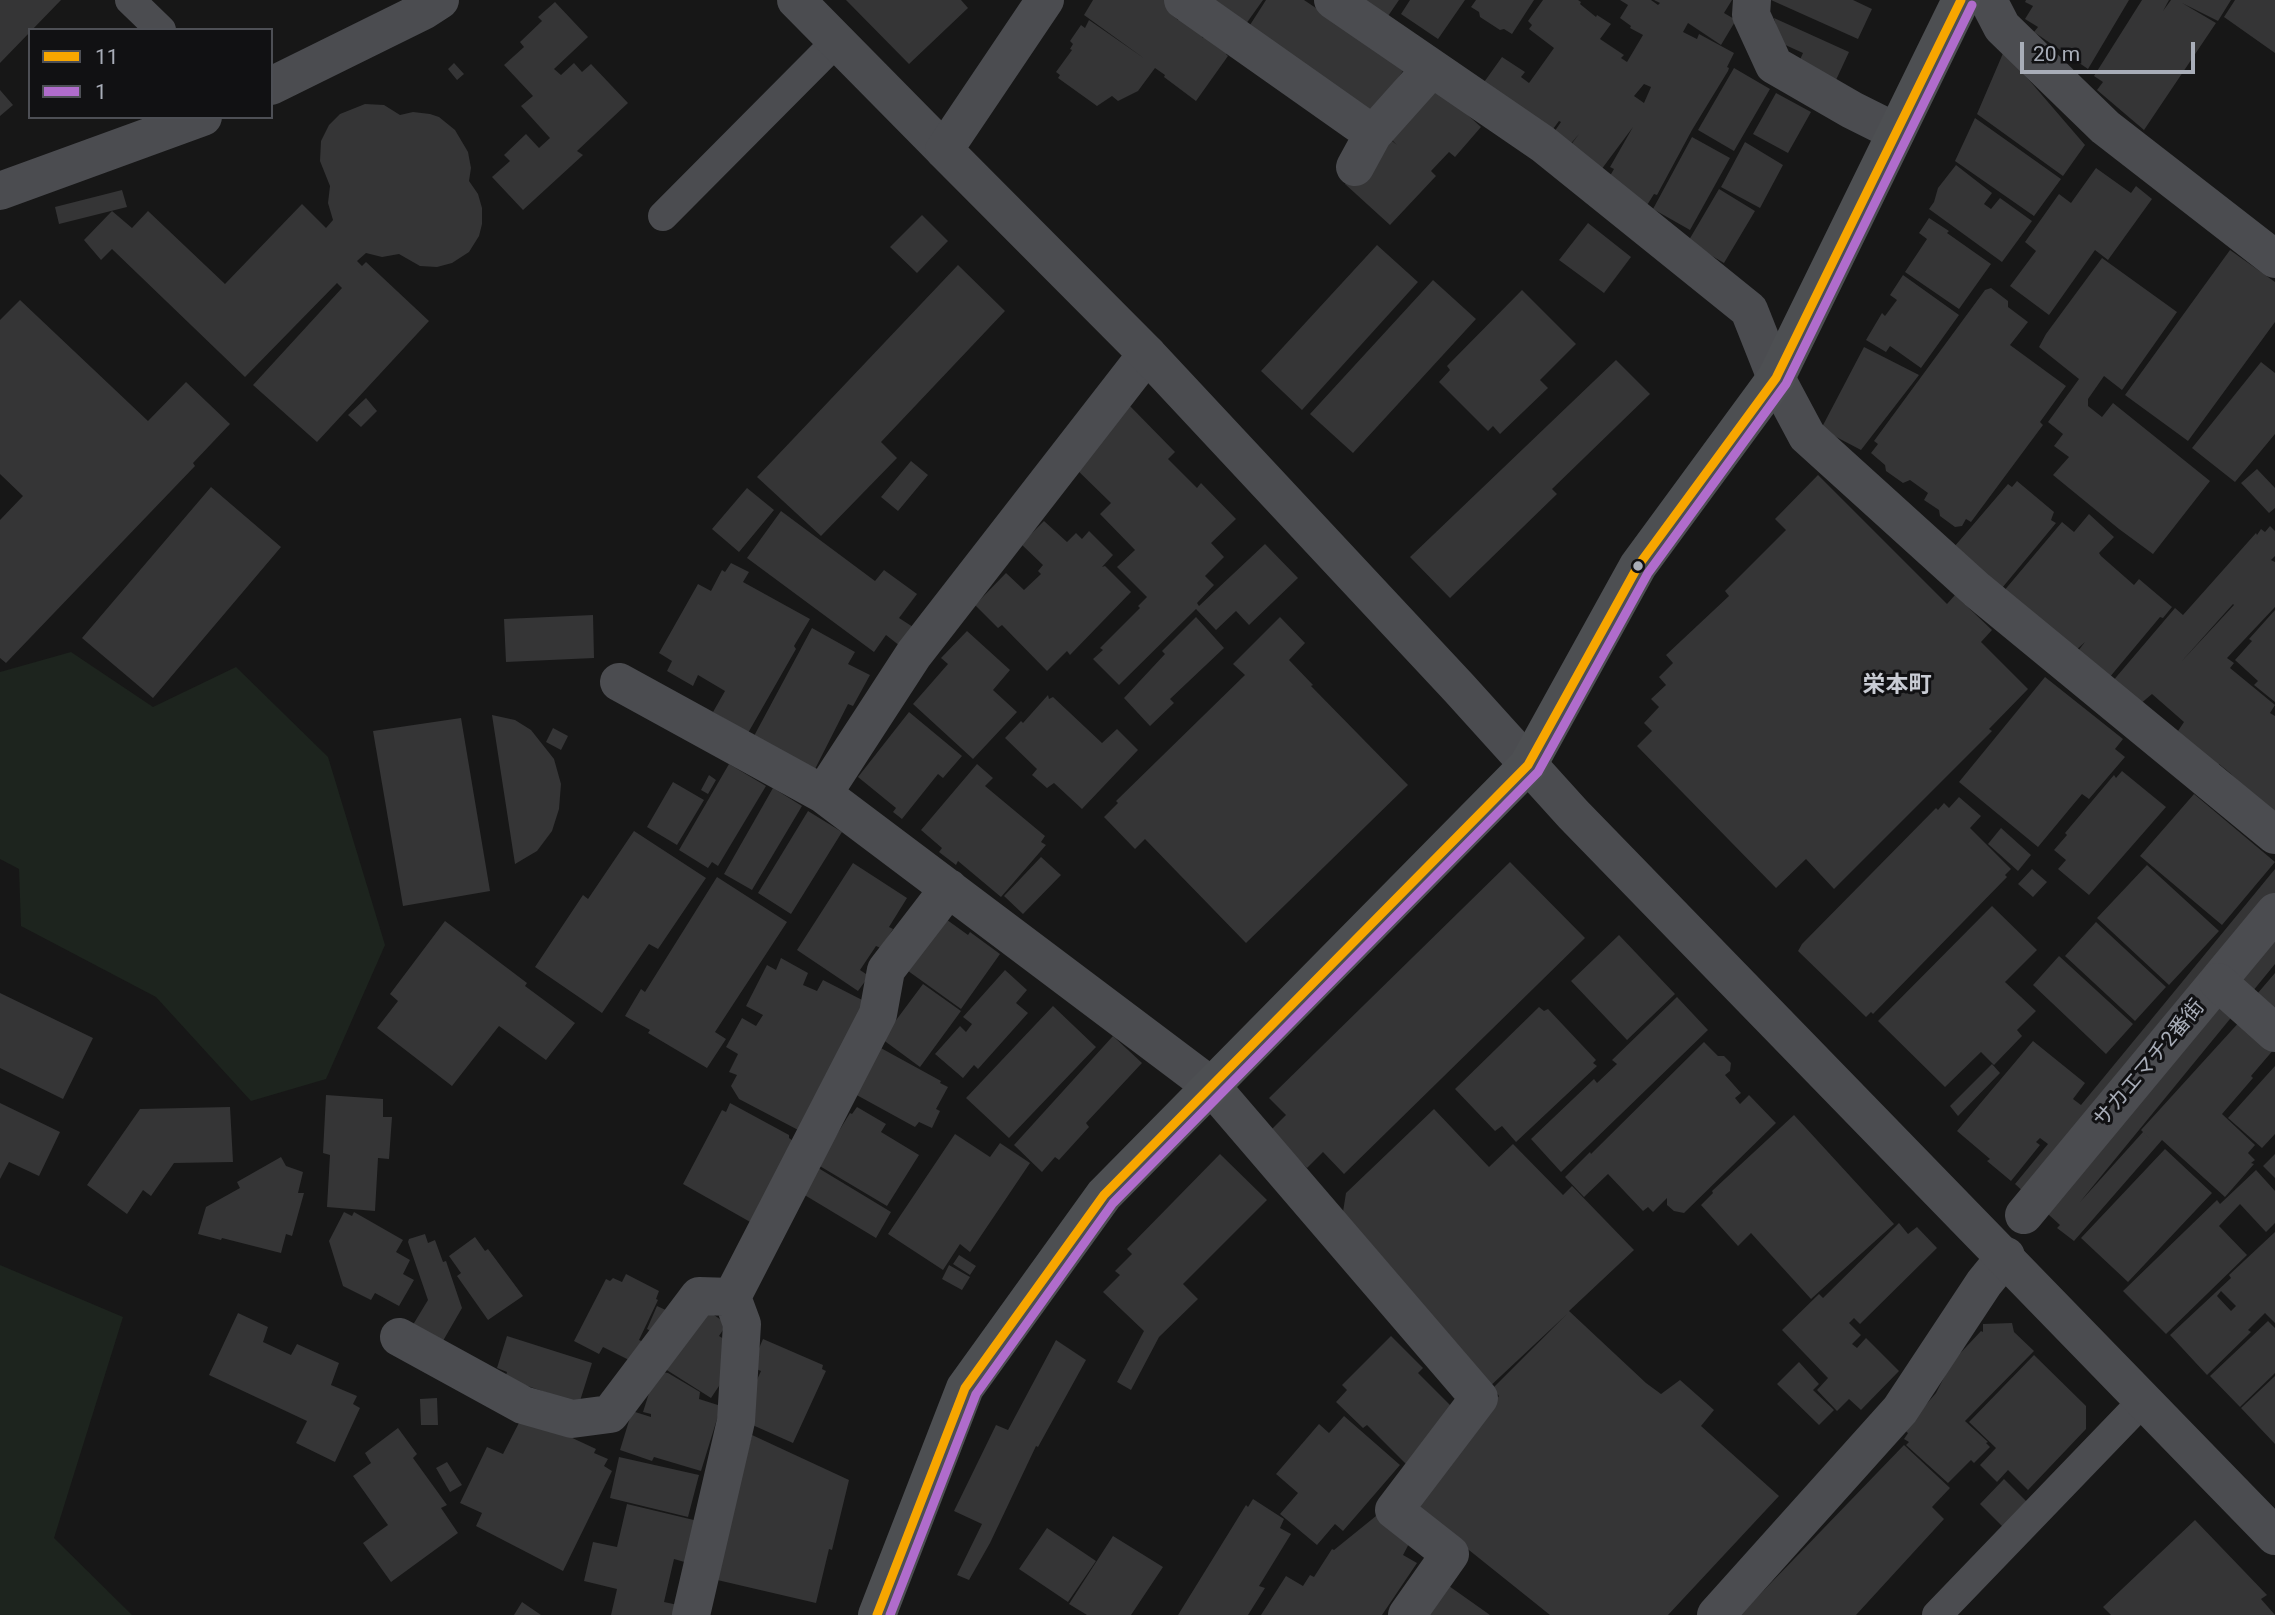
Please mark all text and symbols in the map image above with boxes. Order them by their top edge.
legend [28,28,273,119]
scale bar [2023,28,2198,72]
text: 20 m [2033,42,2080,66]
text: 11 [95,45,119,69]
text: 1 [95,80,107,104]
unlabelled marker [1631,559,1645,573]
district label: 栄本町 [1863,672,1931,700]
street label: サカエマチ2番街 [2089,995,2211,1133]

